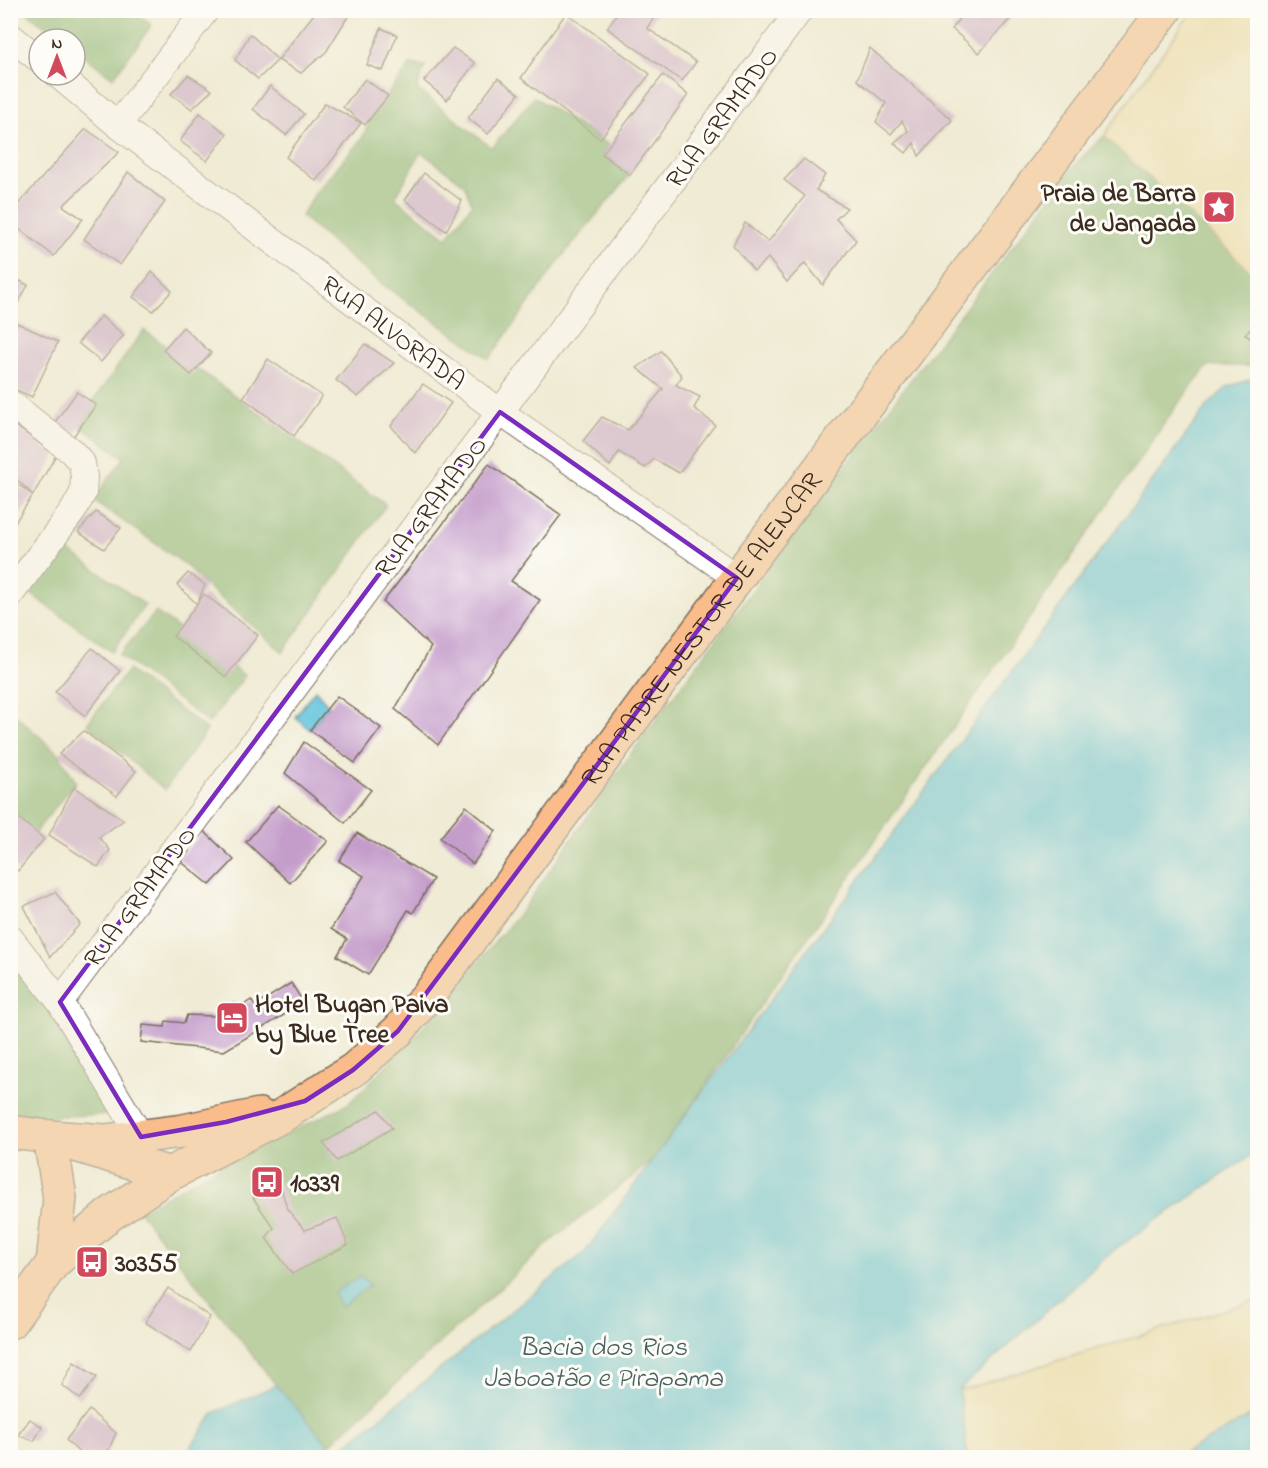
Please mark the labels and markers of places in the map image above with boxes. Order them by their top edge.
place label: Praia de Barra de Jangada [1041,176,1196,245]
place icon: Praia de Barra de Jangada [1201,189,1237,225]
place label: Hotel Bugan Paiva by Blue Tree [255,987,449,1055]
hotel icon: Hotel Bugan Paiva by Blue Tree [214,1000,250,1036]
bus stop icon: 10339 [249,1164,285,1200]
place label: 10339 [290,1166,340,1204]
bus stop icon: 30355 [74,1244,110,1280]
place label: 30355 [114,1246,178,1284]

